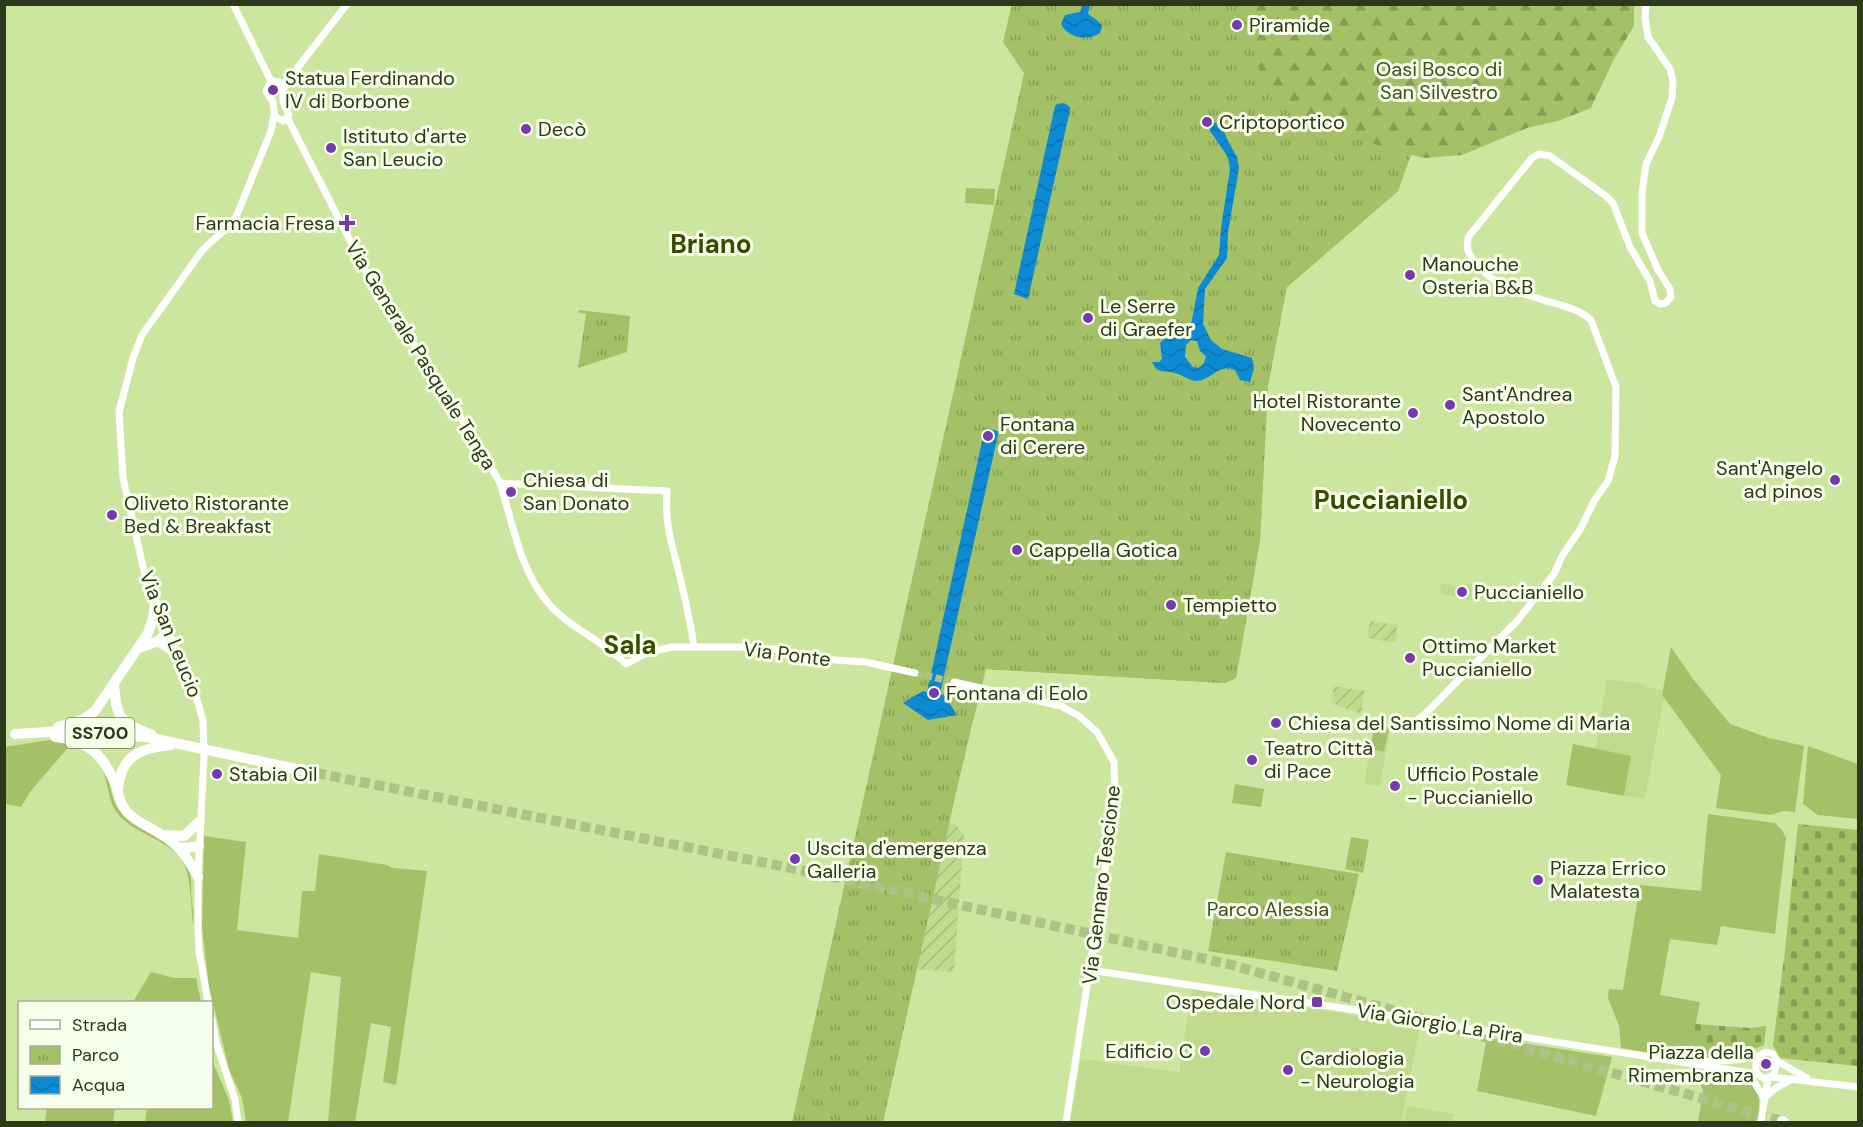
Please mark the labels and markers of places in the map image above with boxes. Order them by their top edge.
place label: Piramide [1249,12,1330,38]
marker: Piramide [1230,18,1244,32]
place label: Statua Ferdinando IV di Borbone [285,65,455,114]
marker: Statua Ferdinando IV di Borbone [266,83,280,97]
place label: Criptoportico [1219,109,1345,135]
marker: Criptoportico [1200,115,1214,129]
place label: Decò [538,116,586,142]
marker: Decò [519,122,533,136]
place label: Istituto d'arte San Leucio [343,123,467,172]
marker: Istituto d'arte San Leucio [324,141,338,155]
place label: Farmacia Fresa [196,210,335,236]
marker: Farmacia Fresa [340,216,354,230]
place label: Manouche Osteria B&B [1422,251,1533,300]
marker: Manouche Osteria B&B [1403,268,1417,282]
place label: Le Serre di Graefer [1100,293,1193,342]
marker: Le Serre di Graefer [1081,311,1095,325]
place label: Sant'Andrea Apostolo [1462,381,1572,430]
place label: Hotel Ristorante Novecento [1253,388,1401,437]
marker: Sant'Andrea Apostolo [1443,398,1457,412]
marker: Hotel Ristorante Novecento [1406,406,1420,420]
place label: Fontana di Cerere [1000,411,1085,460]
marker: Fontana di Cerere [981,429,995,443]
place label: Sant'Angelo ad pinos [1716,455,1823,504]
place label: Chiesa di San Donato [523,467,629,516]
marker: Sant'Angelo ad pinos [1828,473,1842,487]
marker: Chiesa di San Donato [504,485,518,499]
place label: Oliveto Ristorante Bed & Breakfast [124,490,289,539]
marker: Oliveto Ristorante Bed & Breakfast [105,508,119,522]
place label: Cappella Gotica [1029,537,1177,563]
marker: Cappella Gotica [1010,543,1024,557]
place label: Puccianiello [1474,579,1584,605]
marker: Puccianiello [1455,585,1469,599]
place label: Tempietto [1183,592,1277,618]
marker: Tempietto [1164,598,1178,612]
place label: Ottimo Market Puccianiello [1422,633,1556,682]
marker: Ottimo Market Puccianiello [1403,651,1417,665]
place label: Fontana di Eolo [946,680,1088,706]
marker: Fontana di Eolo [927,686,941,700]
place label: Chiesa del Santissimo Nome di Maria [1288,710,1630,736]
marker: Chiesa del Santissimo Nome di Maria [1269,716,1283,730]
place label: Teatro Città di Pace [1264,735,1373,784]
marker: Teatro Città di Pace [1245,753,1259,767]
place label: Stabia Oil [229,761,318,787]
place label: Ufficio Postale - Puccianiello [1407,761,1539,810]
marker: Stabia Oil [210,767,224,781]
marker: Ufficio Postale - Puccianiello [1388,779,1402,793]
place label: Uscita d'emergenza Galleria [807,835,987,884]
marker: Uscita d'emergenza Galleria [788,852,802,866]
place label: Piazza Errico Malatesta [1550,855,1666,904]
marker: Piazza Errico Malatesta [1531,873,1545,887]
place label: Ospedale Nord [1166,989,1305,1015]
marker: Ospedale Nord [1310,995,1324,1009]
place label: Edificio C [1105,1038,1193,1064]
place label: Piazza della Rimembranza [1628,1039,1754,1088]
marker: Edificio C [1198,1044,1212,1058]
place label: Cardiologia - Neurologia [1300,1045,1414,1094]
marker: Piazza della Rimembranza [1759,1057,1773,1071]
marker: Cardiologia - Neurologia [1281,1063,1295,1077]

